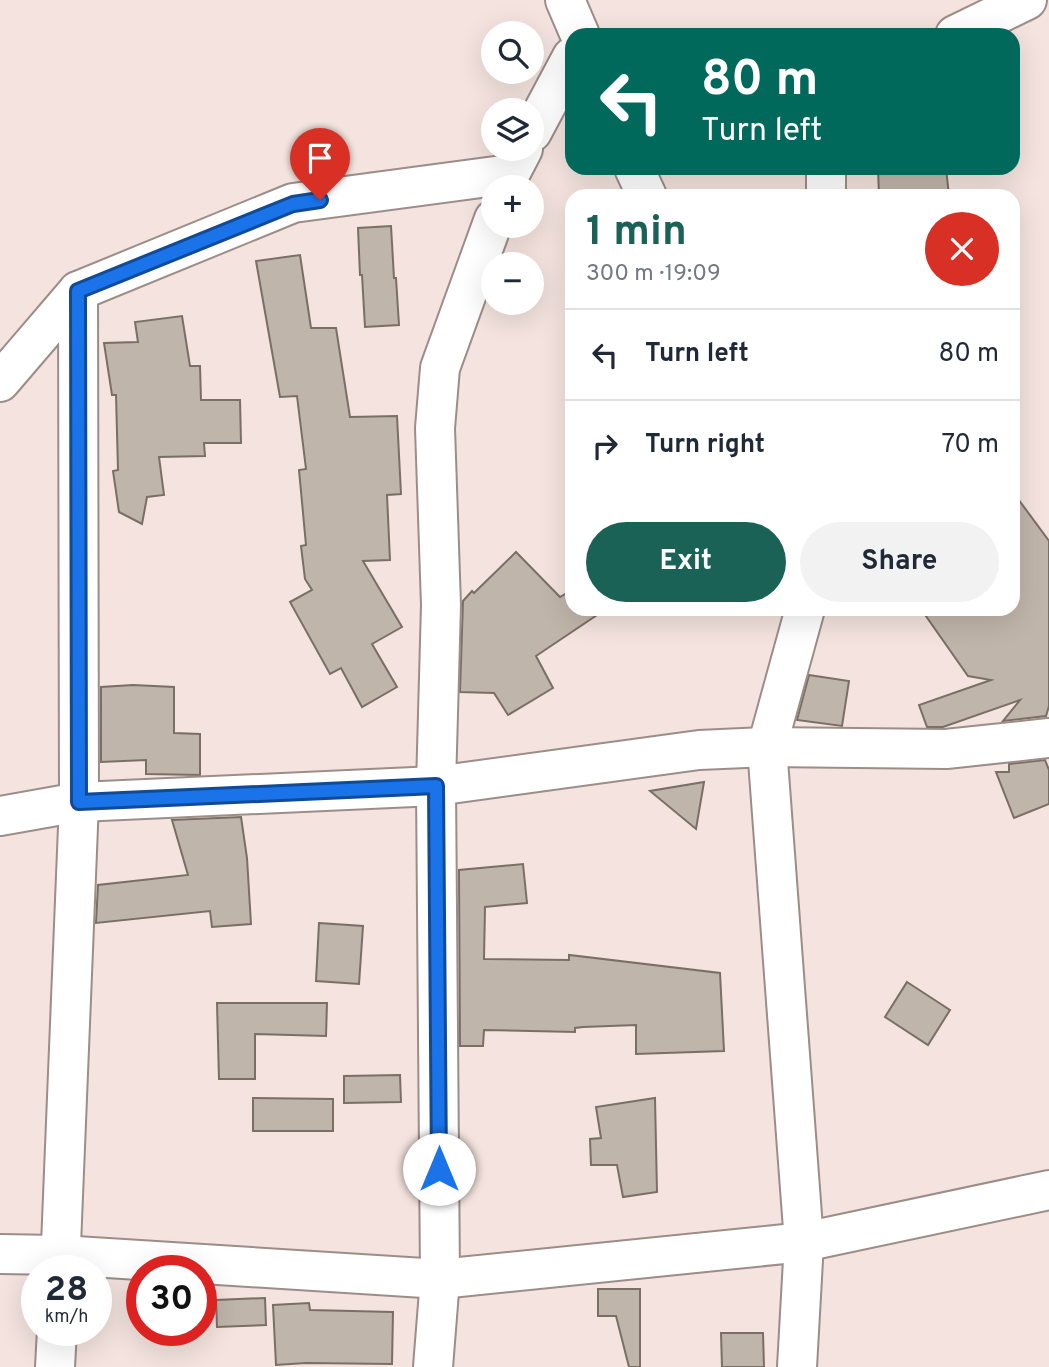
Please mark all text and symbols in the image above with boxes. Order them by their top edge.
map controls [481,21,544,315]
button: search [481,21,544,84]
text: 80 m [701,51,818,113]
icon: left [586,56,677,147]
button: layers [481,98,544,161]
text: Turn left [701,112,822,152]
pin [290,128,350,200]
icon: arrive [301,139,339,177]
button: + [481,175,544,238]
text: 1 min [586,207,687,260]
button: close [925,212,999,286]
button: − [481,252,544,315]
text: 300 m · 19:09 [586,260,721,289]
icon: left [586,336,624,374]
text: Turn left [645,338,749,371]
text: 80 m [939,338,999,371]
icon: right [586,427,624,465]
text: Turn right [645,429,765,462]
text: 70 m [941,429,999,462]
button: Exit [586,522,786,602]
button: Share [800,522,999,602]
position arrow [402,1132,476,1206]
speed limit sign: 30 [126,1255,217,1346]
text: 28 [45,1269,88,1313]
text: km/h [45,1306,88,1329]

